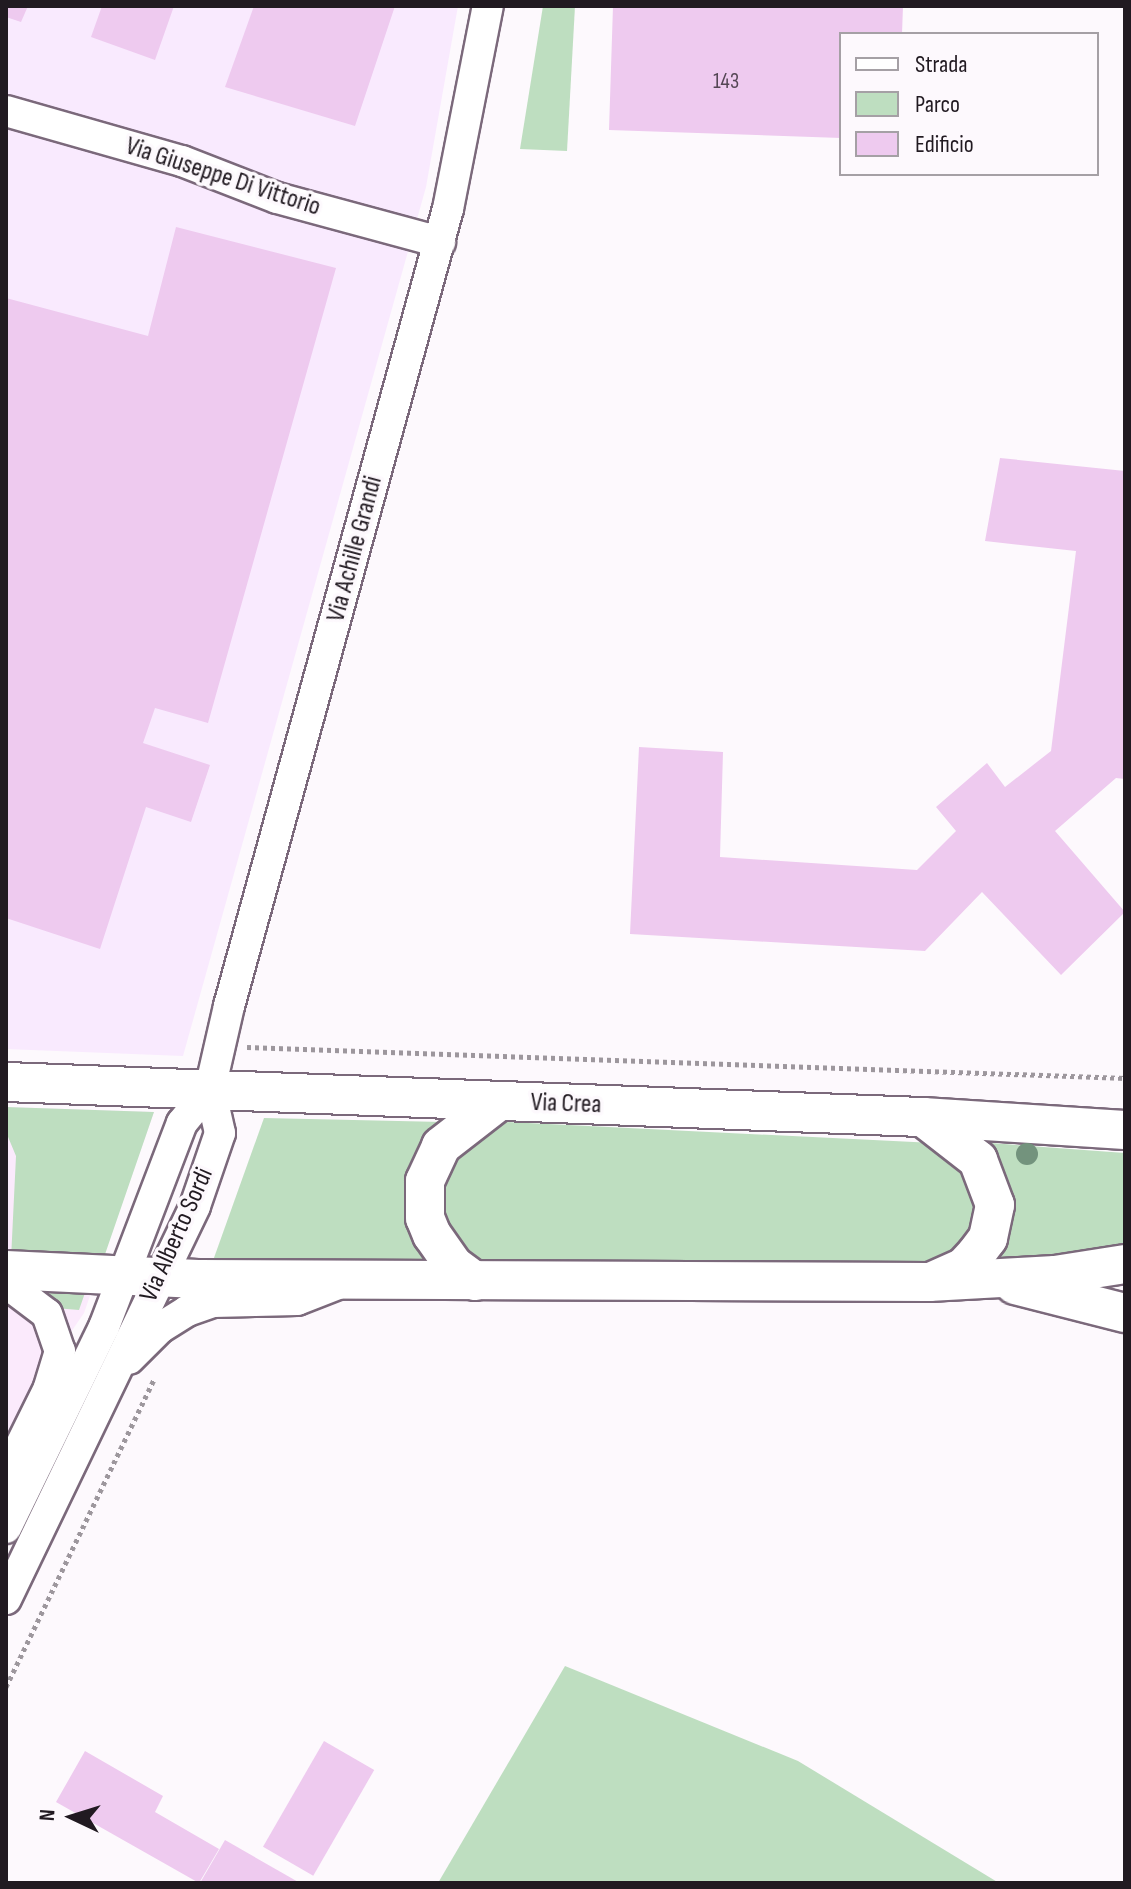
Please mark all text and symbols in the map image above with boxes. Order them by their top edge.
legend [839,32,1099,176]
text: Strada [915,50,968,79]
house number: 143 [713,69,739,95]
text: Parco [915,90,960,119]
text: Edificio [915,130,974,159]
street label: Via Giuseppe Di Vittorio [122,131,324,223]
street label: Via Achille Grandi [321,473,389,625]
street label: Via Crea [530,1087,602,1121]
street label: Via Alberto Sordi [134,1163,220,1307]
north arrow [32,1777,112,1857]
text: N [34,1808,61,1822]

